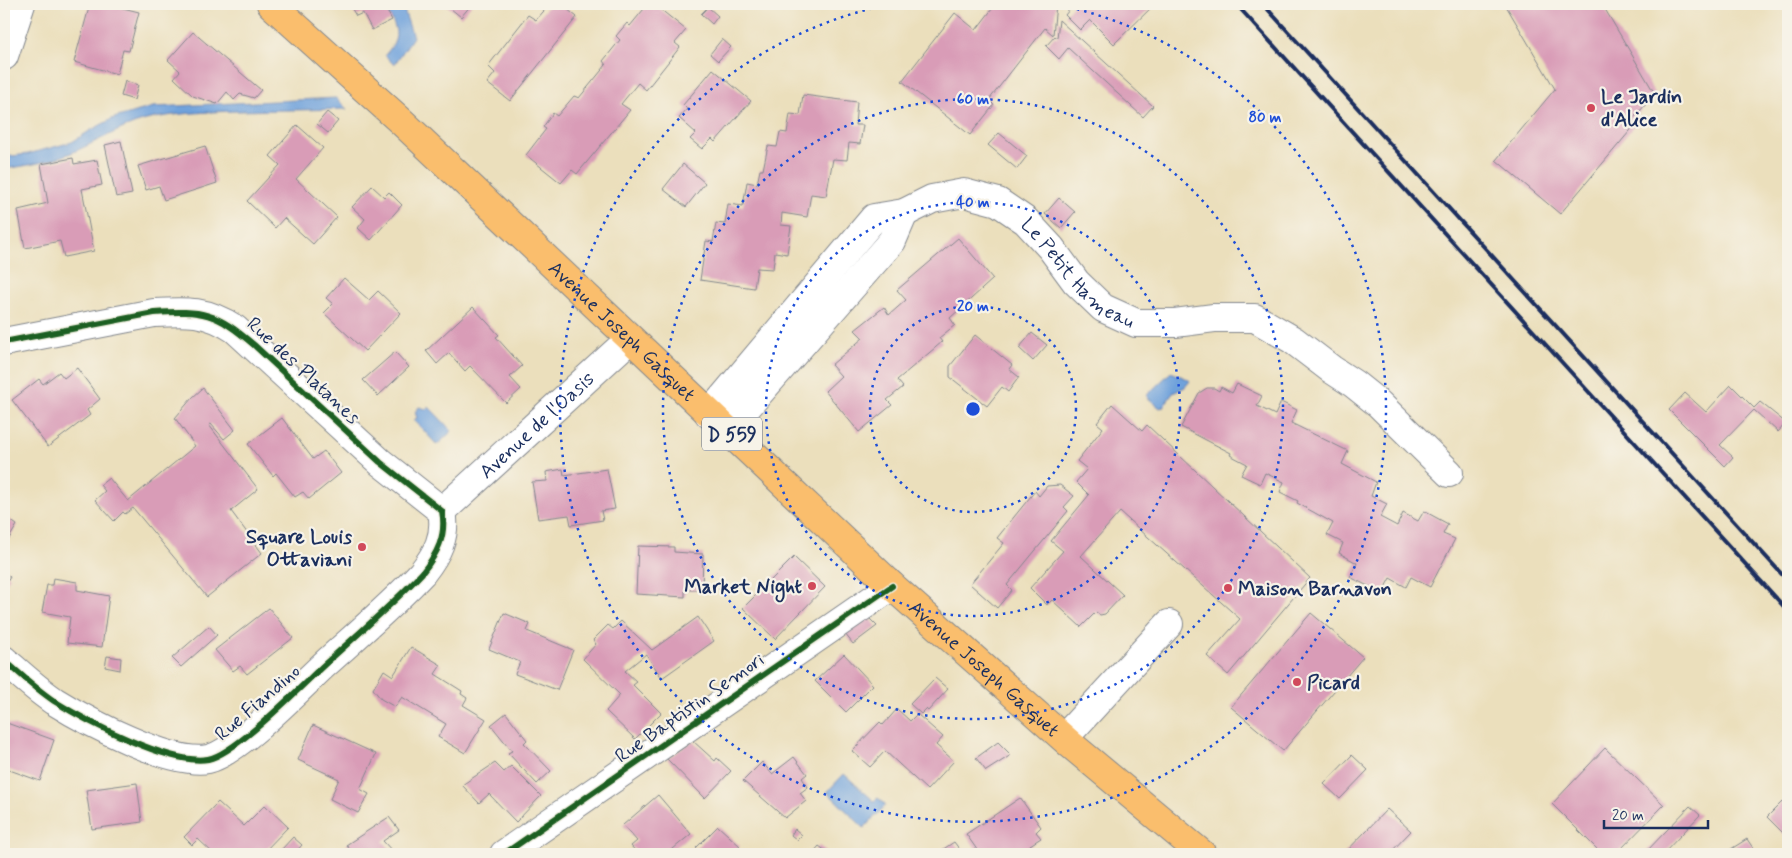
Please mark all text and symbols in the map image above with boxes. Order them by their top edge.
place label: Le Jardin d'Alice [1601,84,1682,134]
text: 60 m [957,90,989,110]
marker: Le Jardin d'Alice [1585,102,1597,114]
text: 80 m [1248,108,1282,128]
text: 40 m [956,193,990,213]
street label: Le Petit Hameau [1014,212,1139,336]
street label: Avenue Joseph Gasquet [542,256,701,408]
text: 20 m [957,297,989,317]
street label: Rue des Platanes [240,311,366,431]
street label: Avenue de l'Oasis [474,366,601,485]
centre of rings [964,400,982,418]
road number: D 559 [702,418,762,450]
place label: Square Louis Ottaviani [246,524,352,574]
marker: Square Louis Ottaviani [356,541,368,553]
place label: Market Night [684,574,803,603]
place label: Maison Barnavon [1238,576,1392,603]
marker: Market Night [806,580,818,592]
marker: Maison Barnavon [1222,582,1234,594]
street label: Avenue Joseph Gasquet [902,595,1065,744]
street label: Rue Baptistin Semori [610,647,770,770]
street label: Rue Fiandino [209,658,307,748]
place label: Picard [1307,670,1360,697]
marker: Picard [1291,676,1303,688]
scale bar [1604,798,1708,830]
text: 20 m [1612,806,1644,826]

